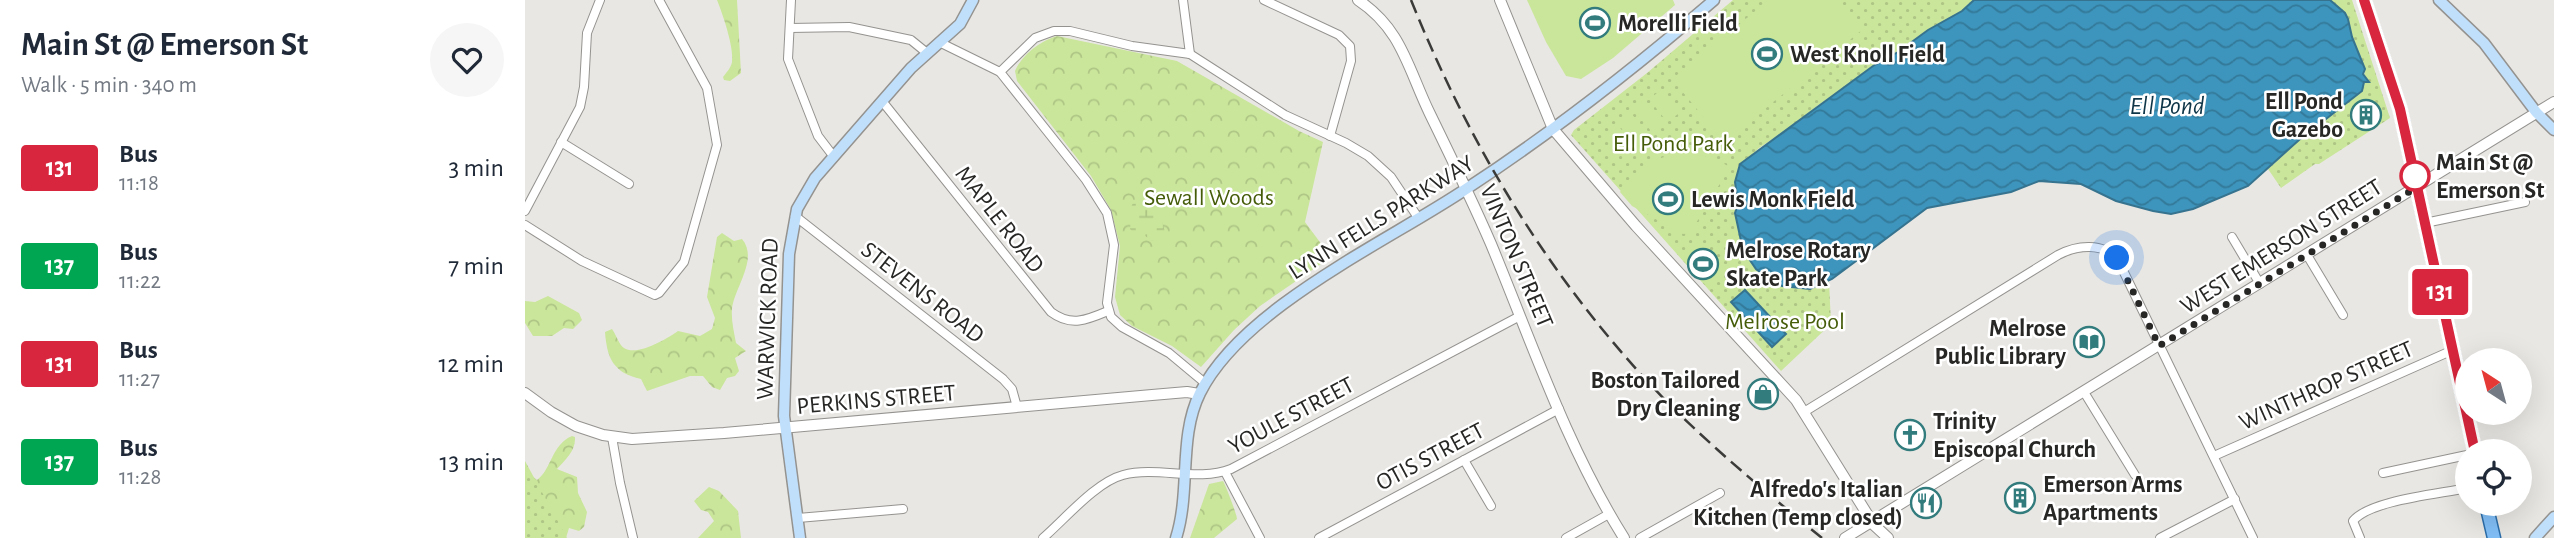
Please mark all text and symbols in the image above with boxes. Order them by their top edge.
sports icon: Morelli Field [1578,6,1612,40]
place label: Morelli Field [1618,12,1738,36]
button: heart [430,23,504,97]
text: Main St @ Emerson St [21,29,308,62]
sports icon: West Knoll Field [1750,37,1784,71]
place label: West Knoll Field [1790,43,1945,67]
text: Walk · 5 min · 340 m [21,74,197,97]
place label: Ell Pond Gazebo [2265,90,2343,142]
water label: Ell Pond [2130,93,2205,119]
building icon: Ell Pond Gazebo [2349,98,2383,132]
park label: Ell Pond Park [1613,132,1733,156]
text: Bus [119,141,158,167]
street label: LYNN FELLS PARKWAY [1285,151,1479,285]
place label: Main St @ Emerson St [2436,151,2544,203]
text: 3 min [448,155,504,181]
text: 131 [46,156,73,180]
marker: Main St @ Emerson St [2400,161,2430,191]
street label: MAPLE ROAD [950,162,1048,278]
text: 11:18 [119,172,159,195]
street label: WEST EMERSON STREET [2176,175,2387,319]
street label: VINTON STREET [1475,181,1557,332]
sports icon: Lewis Monk Field [1651,182,1685,216]
park label: Sewall Woods [1144,186,1274,210]
place label: Lewis Monk Field [1691,188,1855,212]
street label: WARWICK ROAD [753,238,783,400]
street label: STEVENS ROAD [857,238,988,348]
text: Bus [119,239,158,265]
place label: Melrose Rotary Skate Park [1726,239,1871,291]
your location [2099,240,2134,275]
sports icon: Melrose Rotary Skate Park [1686,247,1720,281]
text: 7 min [448,253,504,279]
text: 137 [45,254,74,278]
line badge: 131 [2400,269,2480,315]
text: 11:22 [119,270,161,293]
text: 131 [2426,280,2454,304]
park label: Melrose Pool [1725,310,1845,334]
place label: Melrose Public Library [1935,317,2066,369]
library icon: Melrose Public Library [2072,325,2106,359]
text: Bus [119,337,158,363]
street label: WINTHROP STREET [2236,337,2417,435]
north arrow [2455,348,2532,425]
map controls [2455,348,2532,516]
text: 12 min [438,351,504,377]
text: 131 [46,352,73,376]
text: 11:27 [119,368,160,391]
place label: Boston Tailored Dry Cleaning [1591,369,1741,421]
street label: YOULE STREET [1225,373,1358,459]
shop icon: Boston Tailored Dry Cleaning [1746,377,1780,411]
street label: PERKINS STREET [796,381,957,419]
place label: Trinity Episcopal Church [1933,410,2096,462]
street label: OTIS STREET [1372,418,1489,495]
church icon: Trinity Episcopal Church [1893,418,1927,452]
text: Bus [119,435,158,461]
button: locate [2455,439,2532,516]
text: 13 min [440,449,504,475]
text: 137 [45,450,74,474]
text: 11:28 [119,466,161,489]
place label: Emerson Arms Apartments [2043,473,2182,525]
place label: Alfredo's Italian Kitchen (Temp closed) [1693,478,1903,530]
building icon: Emerson Arms Apartments [2003,481,2037,515]
restaurant icon: Alfredo's Italian Kitchen (Temp closed) [1909,486,1943,520]

